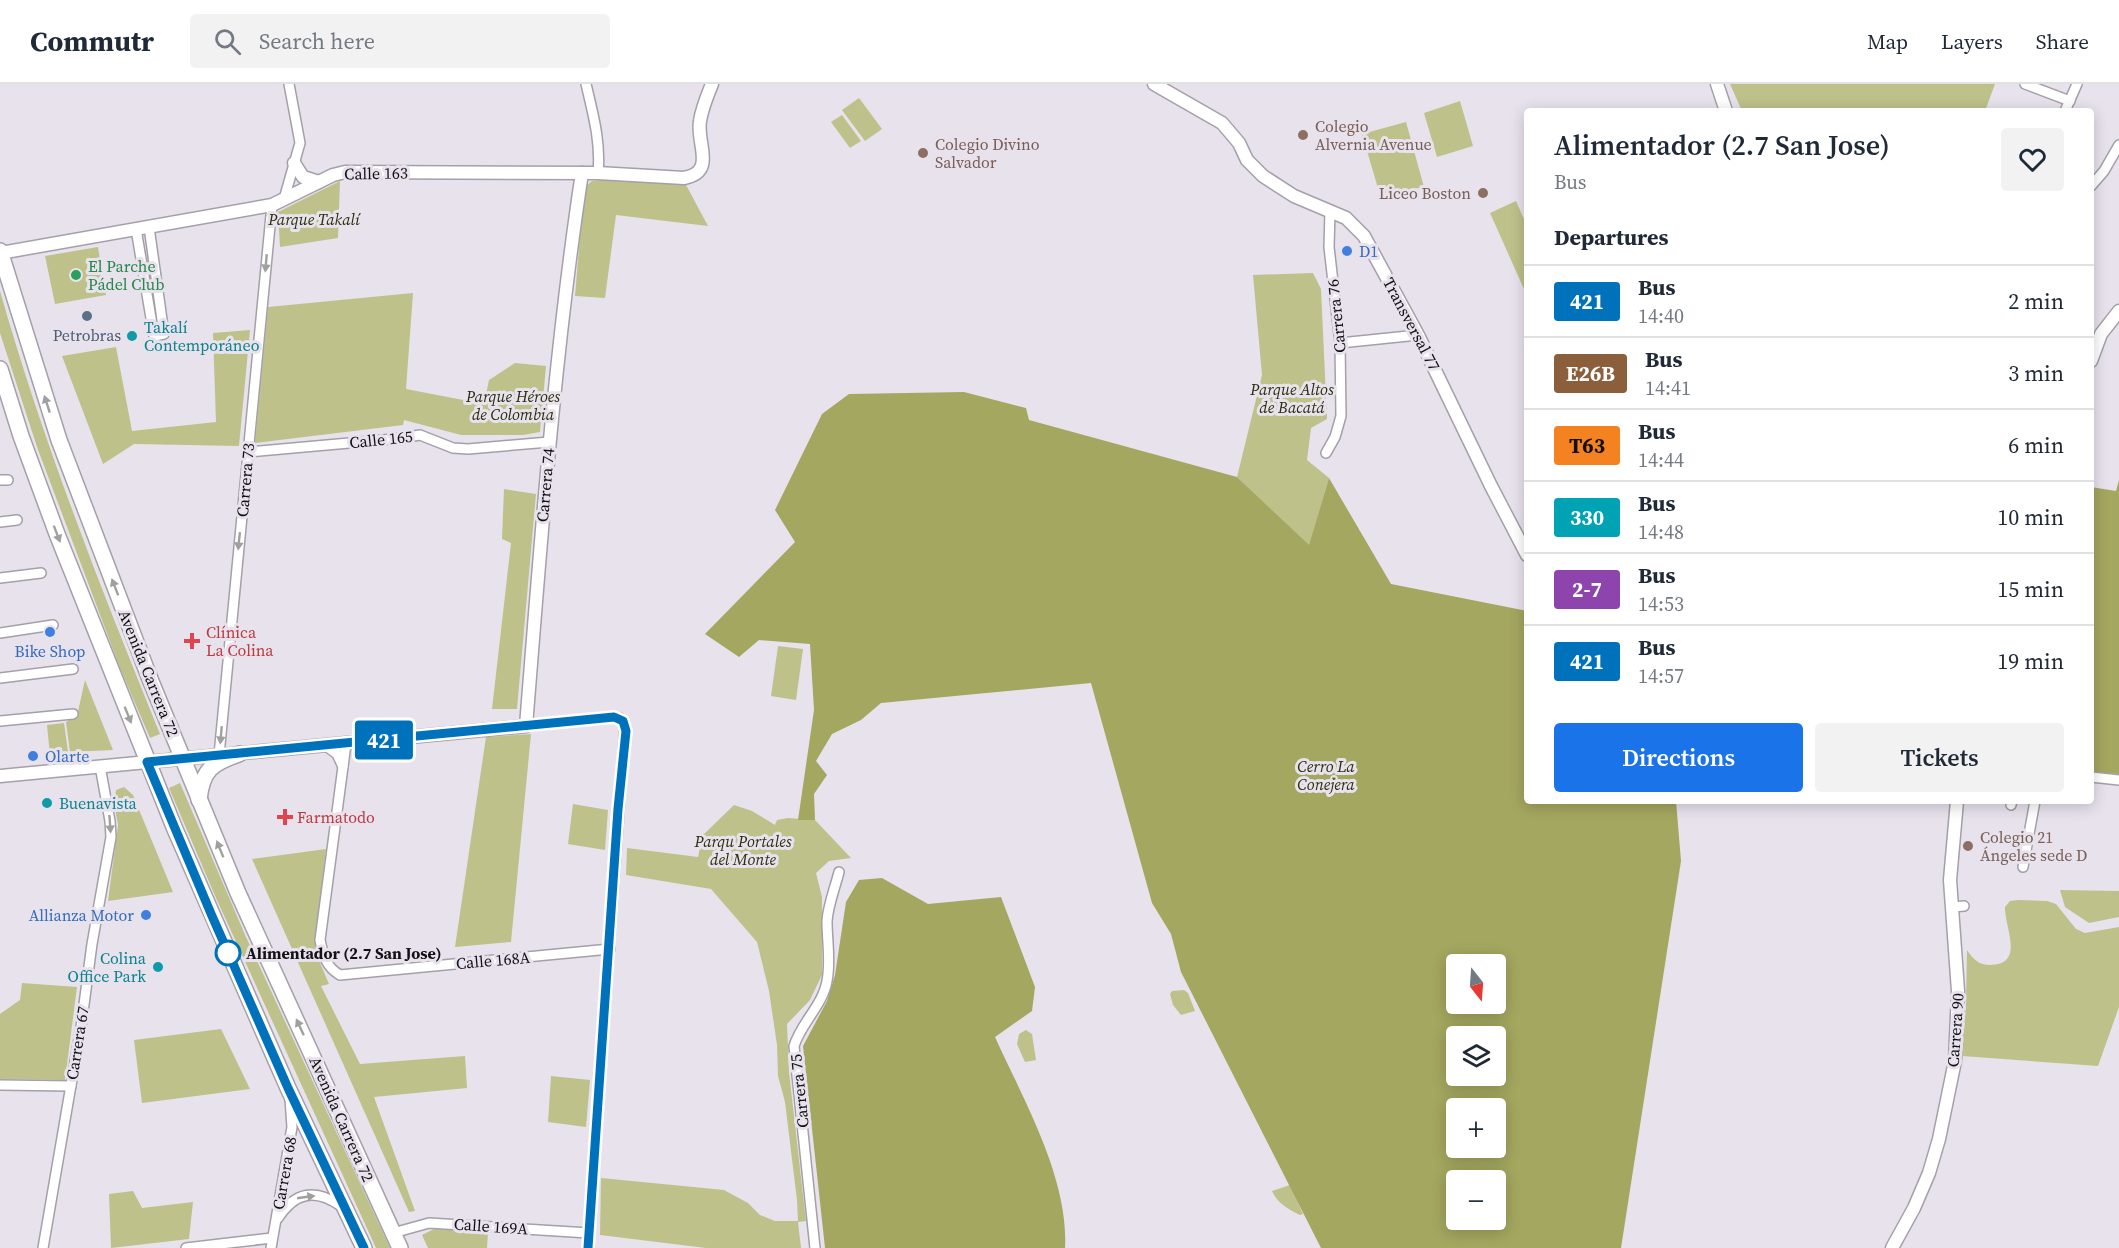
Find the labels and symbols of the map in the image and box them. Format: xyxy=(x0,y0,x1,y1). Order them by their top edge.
place label: Colegio Alvernia Avenue xyxy=(1315,115,1432,155)
marker: Colegio Alvernia Avenue xyxy=(1296,128,1310,142)
place label: Colegio Divino Salvador xyxy=(935,133,1040,173)
marker: Colegio Divino Salvador xyxy=(916,146,930,160)
street label: Calle 163 xyxy=(344,161,408,185)
place label: Liceo Boston xyxy=(1379,182,1471,204)
marker: Liceo Boston xyxy=(1476,186,1490,200)
park label: Parque Takalí xyxy=(267,208,361,230)
place label: D1 xyxy=(1359,240,1378,262)
marker: D1 xyxy=(1340,244,1354,258)
one-way arrow xyxy=(261,254,271,273)
place label: El Parche Pádel Club xyxy=(88,255,164,295)
marker: El Parche Pádel Club xyxy=(69,268,83,282)
street label: Transversal 77 xyxy=(1378,274,1446,374)
street label: Carrera 76 xyxy=(1321,278,1351,354)
marker: Petrobras xyxy=(80,309,94,323)
place label: Takalí Contemporáneo xyxy=(144,316,260,356)
place label: Petrobras xyxy=(53,324,121,346)
marker: Takalí Contemporáneo xyxy=(125,329,139,343)
park label: Parque Altos de Bacatá xyxy=(1249,378,1334,418)
park label: Parque Héroes de Colombia xyxy=(465,385,560,425)
one-way arrow xyxy=(42,395,52,413)
street label: Calle 165 xyxy=(348,425,414,453)
street label: Carrera 73 xyxy=(231,442,259,518)
street label: Carrera 74 xyxy=(531,447,559,523)
one-way arrow xyxy=(52,525,62,543)
one-way arrow xyxy=(234,531,244,550)
one-way arrow xyxy=(109,578,119,596)
street label: Avenida Carrera 72 xyxy=(114,606,184,740)
place label: Clínica La Colina xyxy=(206,621,274,661)
marker: Bike Shop xyxy=(43,625,57,639)
marker: Clínica La Colina xyxy=(183,632,201,650)
place label: Bike Shop xyxy=(15,640,85,662)
one-way arrow xyxy=(124,706,133,724)
line badge: 421 xyxy=(350,720,418,760)
one-way arrow xyxy=(216,725,226,744)
place label: Olarte xyxy=(45,745,89,767)
marker: Olarte xyxy=(26,749,40,763)
park label: Cerro La Conejera xyxy=(1297,755,1355,795)
place label: Buenavista xyxy=(59,792,138,814)
marker: Buenavista xyxy=(40,796,54,810)
place label: Farmatodo xyxy=(297,806,375,828)
marker: Farmatodo xyxy=(278,810,292,824)
one-way arrow xyxy=(105,815,115,834)
place label: Colegio 21 Ángeles sede D xyxy=(1980,826,2087,866)
park label: Parqu Portales del Monte xyxy=(694,830,792,870)
marker: Colegio 21 Ángeles sede D xyxy=(1961,839,1975,853)
one-way arrow xyxy=(215,840,224,858)
place label: Allianza Motor xyxy=(29,904,134,926)
marker: Allianza Motor xyxy=(139,908,153,922)
marker: Alimentador (2.7 San Jose) xyxy=(215,940,241,966)
place label: Alimentador (2.7 San Jose) xyxy=(246,942,441,964)
street label: Calle 168A xyxy=(455,946,531,974)
place label: Colina Office Park xyxy=(68,947,147,987)
north arrow xyxy=(1446,954,1506,1014)
marker: Colina Office Park xyxy=(151,960,165,974)
street label: Carrera 90 xyxy=(1941,992,1969,1068)
street label: Carrera 67 xyxy=(60,1005,94,1081)
one-way arrow xyxy=(295,1018,304,1035)
street label: Avenida Carrera 72 xyxy=(304,1053,380,1185)
street label: Carrera 75 xyxy=(784,1053,814,1129)
street label: Carrera 68 xyxy=(267,1135,301,1211)
one-way arrow xyxy=(297,1192,316,1202)
street label: Calle 169A xyxy=(453,1212,529,1240)

